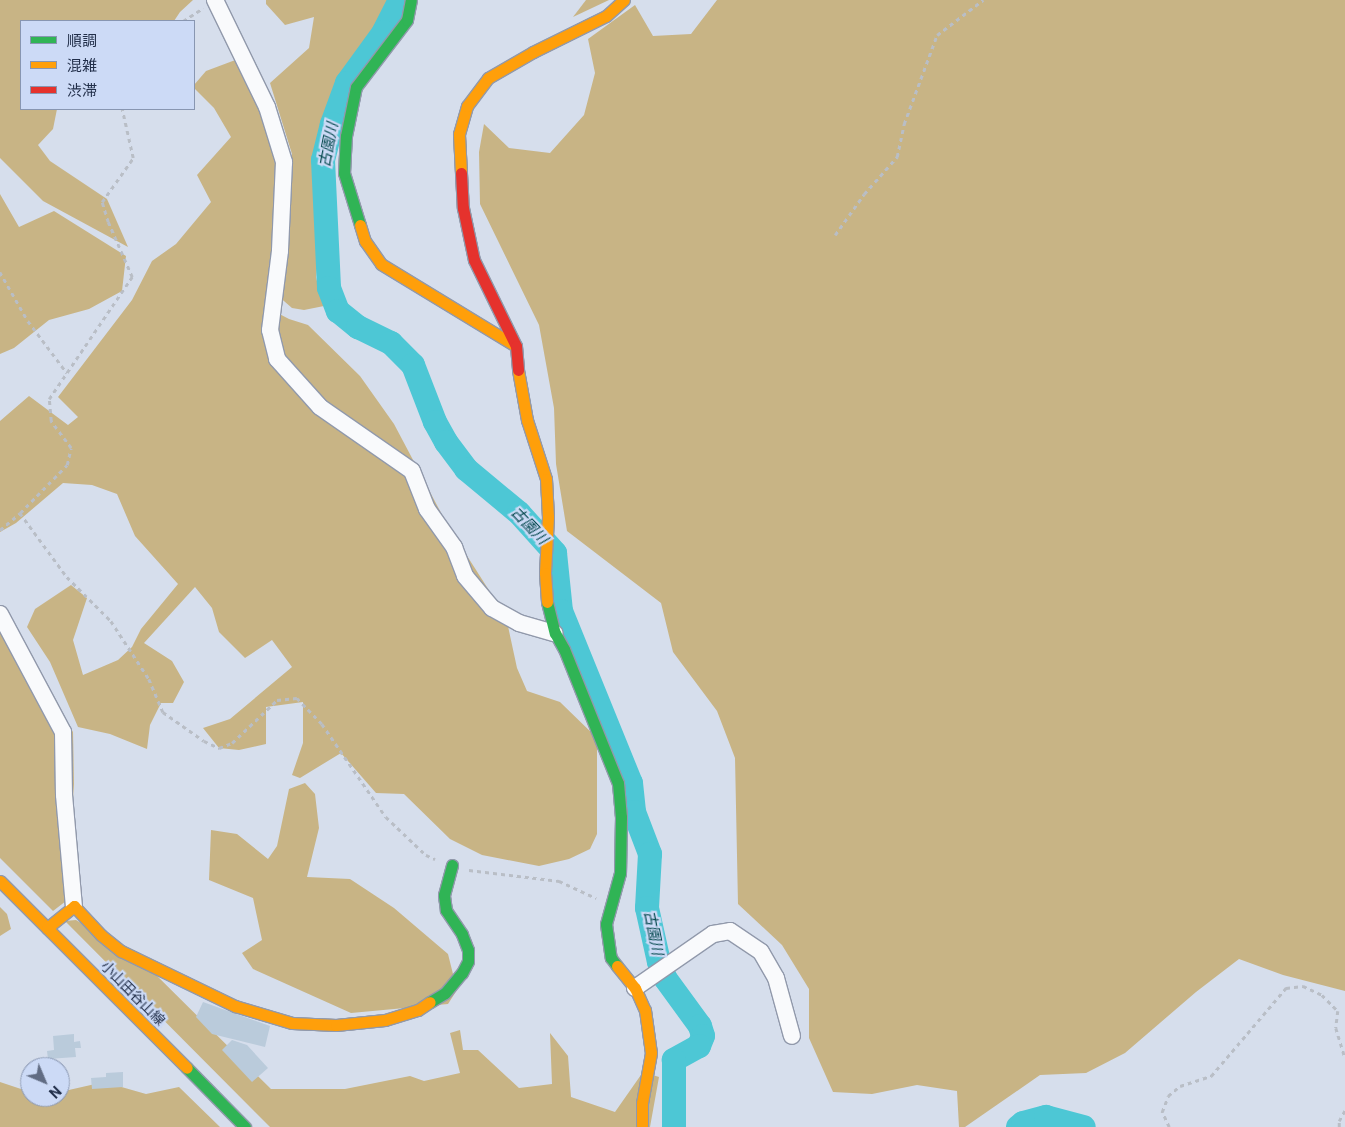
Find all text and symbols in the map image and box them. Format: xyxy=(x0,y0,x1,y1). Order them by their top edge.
legend xyxy=(20,20,195,110)
text: 順調 xyxy=(67,32,97,50)
text: 混雑 xyxy=(67,57,97,75)
text: 渋滞 xyxy=(67,82,97,100)
water label: 古園川 xyxy=(316,121,342,169)
water label: 古園川 xyxy=(507,504,551,548)
water label: 古園川 xyxy=(640,909,666,957)
street label: 小山田谷山線 xyxy=(97,957,169,1029)
north arrow xyxy=(20,1057,70,1107)
text: N xyxy=(46,1083,64,1101)

